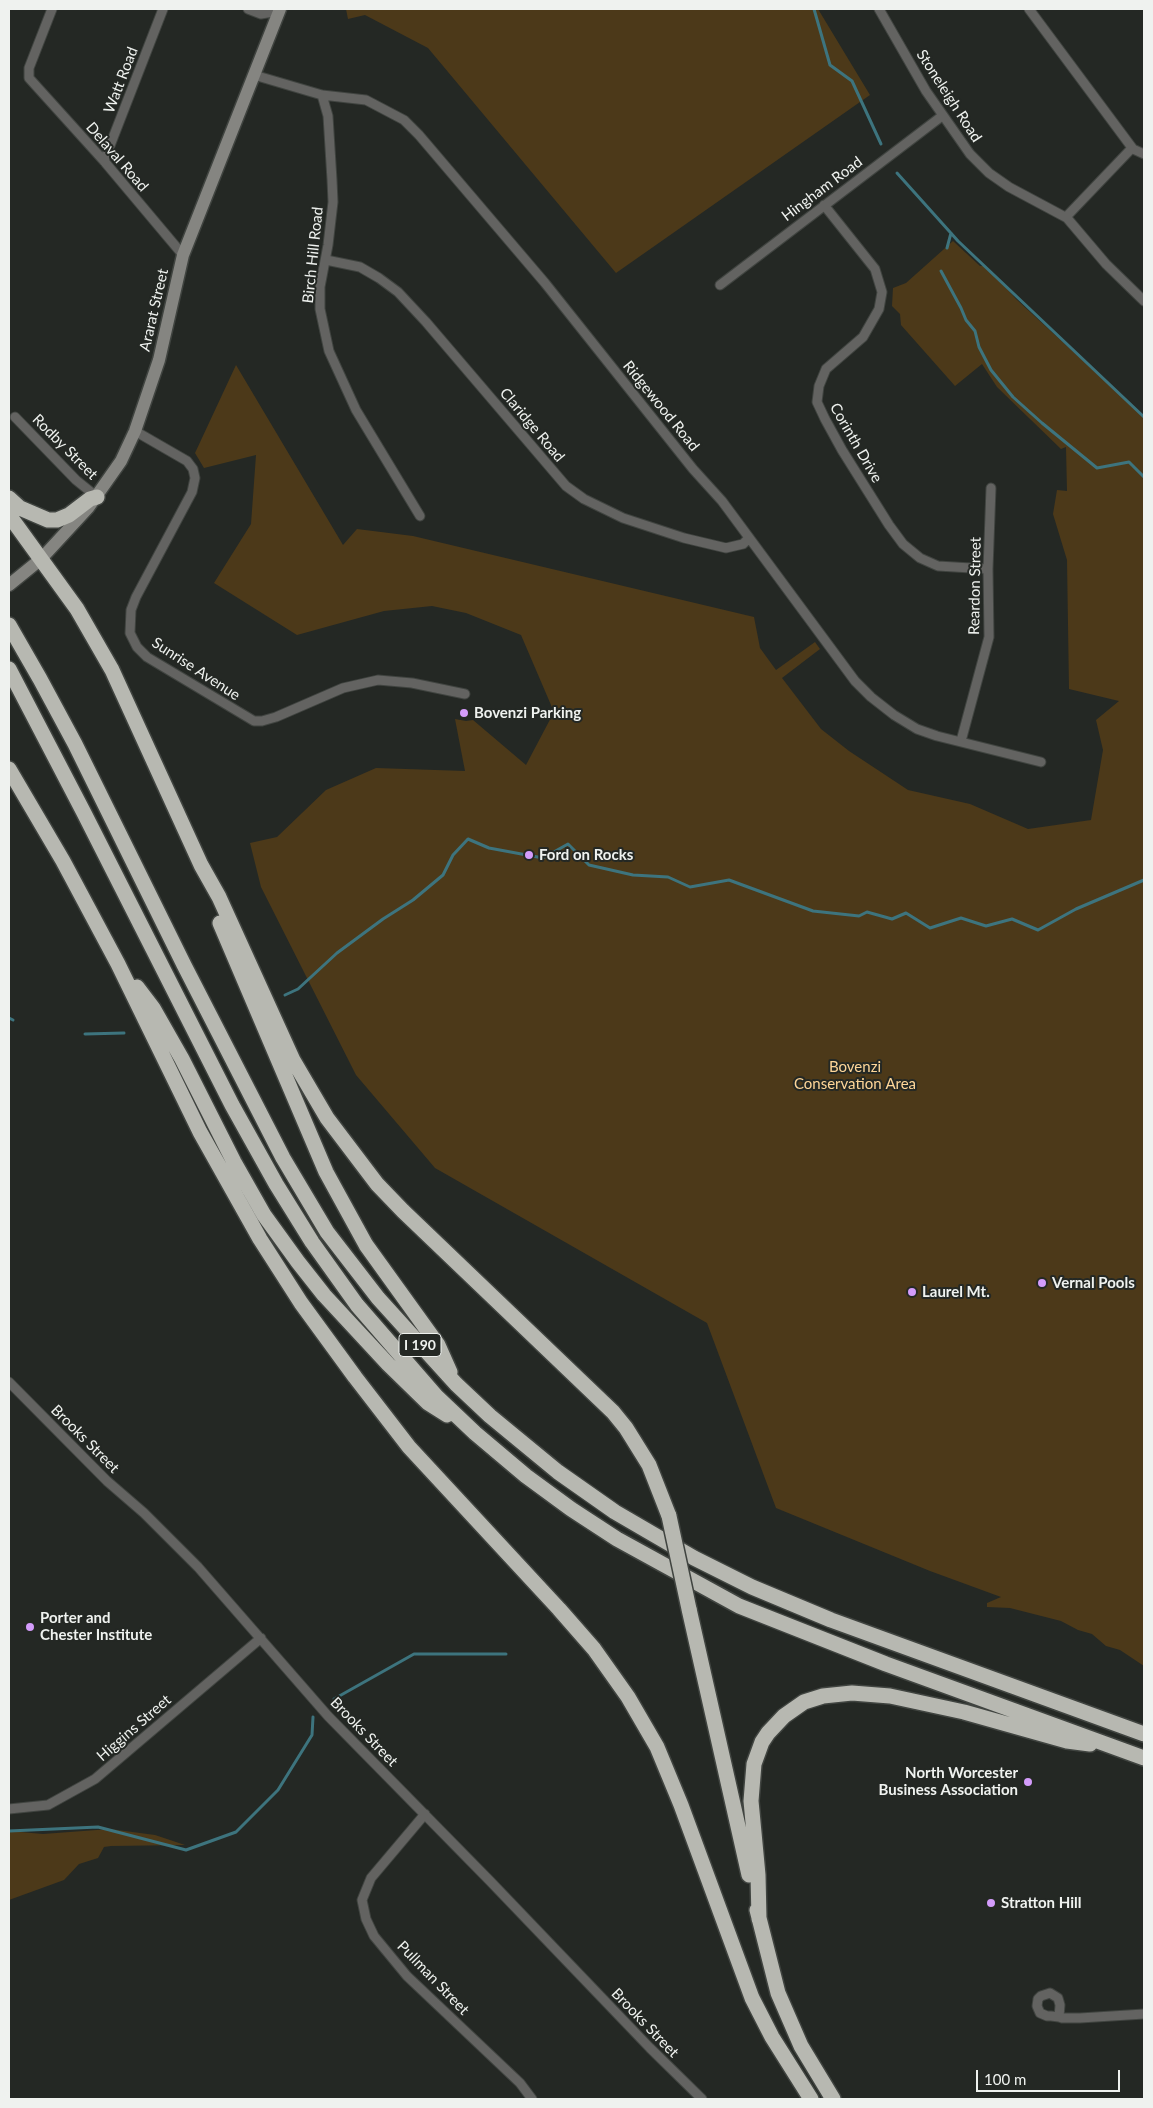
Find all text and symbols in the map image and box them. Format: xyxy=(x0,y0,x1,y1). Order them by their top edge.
street label: Watt Road xyxy=(100,44,142,116)
street label: Stoneleigh Road xyxy=(913,47,985,145)
street label: Delaval Road xyxy=(82,119,152,195)
street label: Hingham Road xyxy=(778,153,866,225)
street label: Birch Hill Road xyxy=(299,206,327,304)
street label: Ararat Street xyxy=(136,267,172,353)
street label: Ridgewood Road xyxy=(619,357,703,455)
street label: Claridge Road xyxy=(496,384,568,466)
street label: Corinth Drive xyxy=(826,400,886,486)
street label: Rodby Street xyxy=(29,411,101,483)
street label: Reardon Street xyxy=(965,537,985,635)
street label: Sunrise Avenue xyxy=(148,634,244,704)
place label: Bovenzi Parking xyxy=(474,704,581,722)
marker: Bovenzi Parking xyxy=(458,707,470,719)
place label: Ford on Rocks xyxy=(539,846,633,864)
marker: Ford on Rocks xyxy=(523,849,535,861)
park label: Bovenzi Conservation Area xyxy=(794,1058,916,1093)
place label: Vernal Pools xyxy=(1052,1274,1135,1292)
marker: Vernal Pools xyxy=(1036,1277,1048,1289)
place label: Laurel Mt. xyxy=(922,1283,990,1301)
marker: Laurel Mt. xyxy=(906,1286,918,1298)
road number: I 190 xyxy=(399,1334,441,1356)
street label: Brooks Street xyxy=(47,1401,123,1477)
place label: Porter and Chester Institute xyxy=(40,1609,152,1644)
marker: Porter and Chester Institute xyxy=(24,1621,36,1633)
street label: Higgins Street xyxy=(93,1691,175,1765)
street label: Brooks Street xyxy=(327,1694,401,1770)
place label: North Worcester Business Association xyxy=(879,1764,1018,1799)
marker: North Worcester Business Association xyxy=(1022,1776,1034,1788)
place label: Stratton Hill xyxy=(1001,1894,1081,1912)
marker: Stratton Hill xyxy=(985,1897,997,1909)
street label: Pullman Street xyxy=(393,1937,473,2019)
street label: Brooks Street xyxy=(608,1985,682,2061)
scale bar xyxy=(978,2060,1122,2092)
text: 100 m xyxy=(984,2070,1026,2088)

